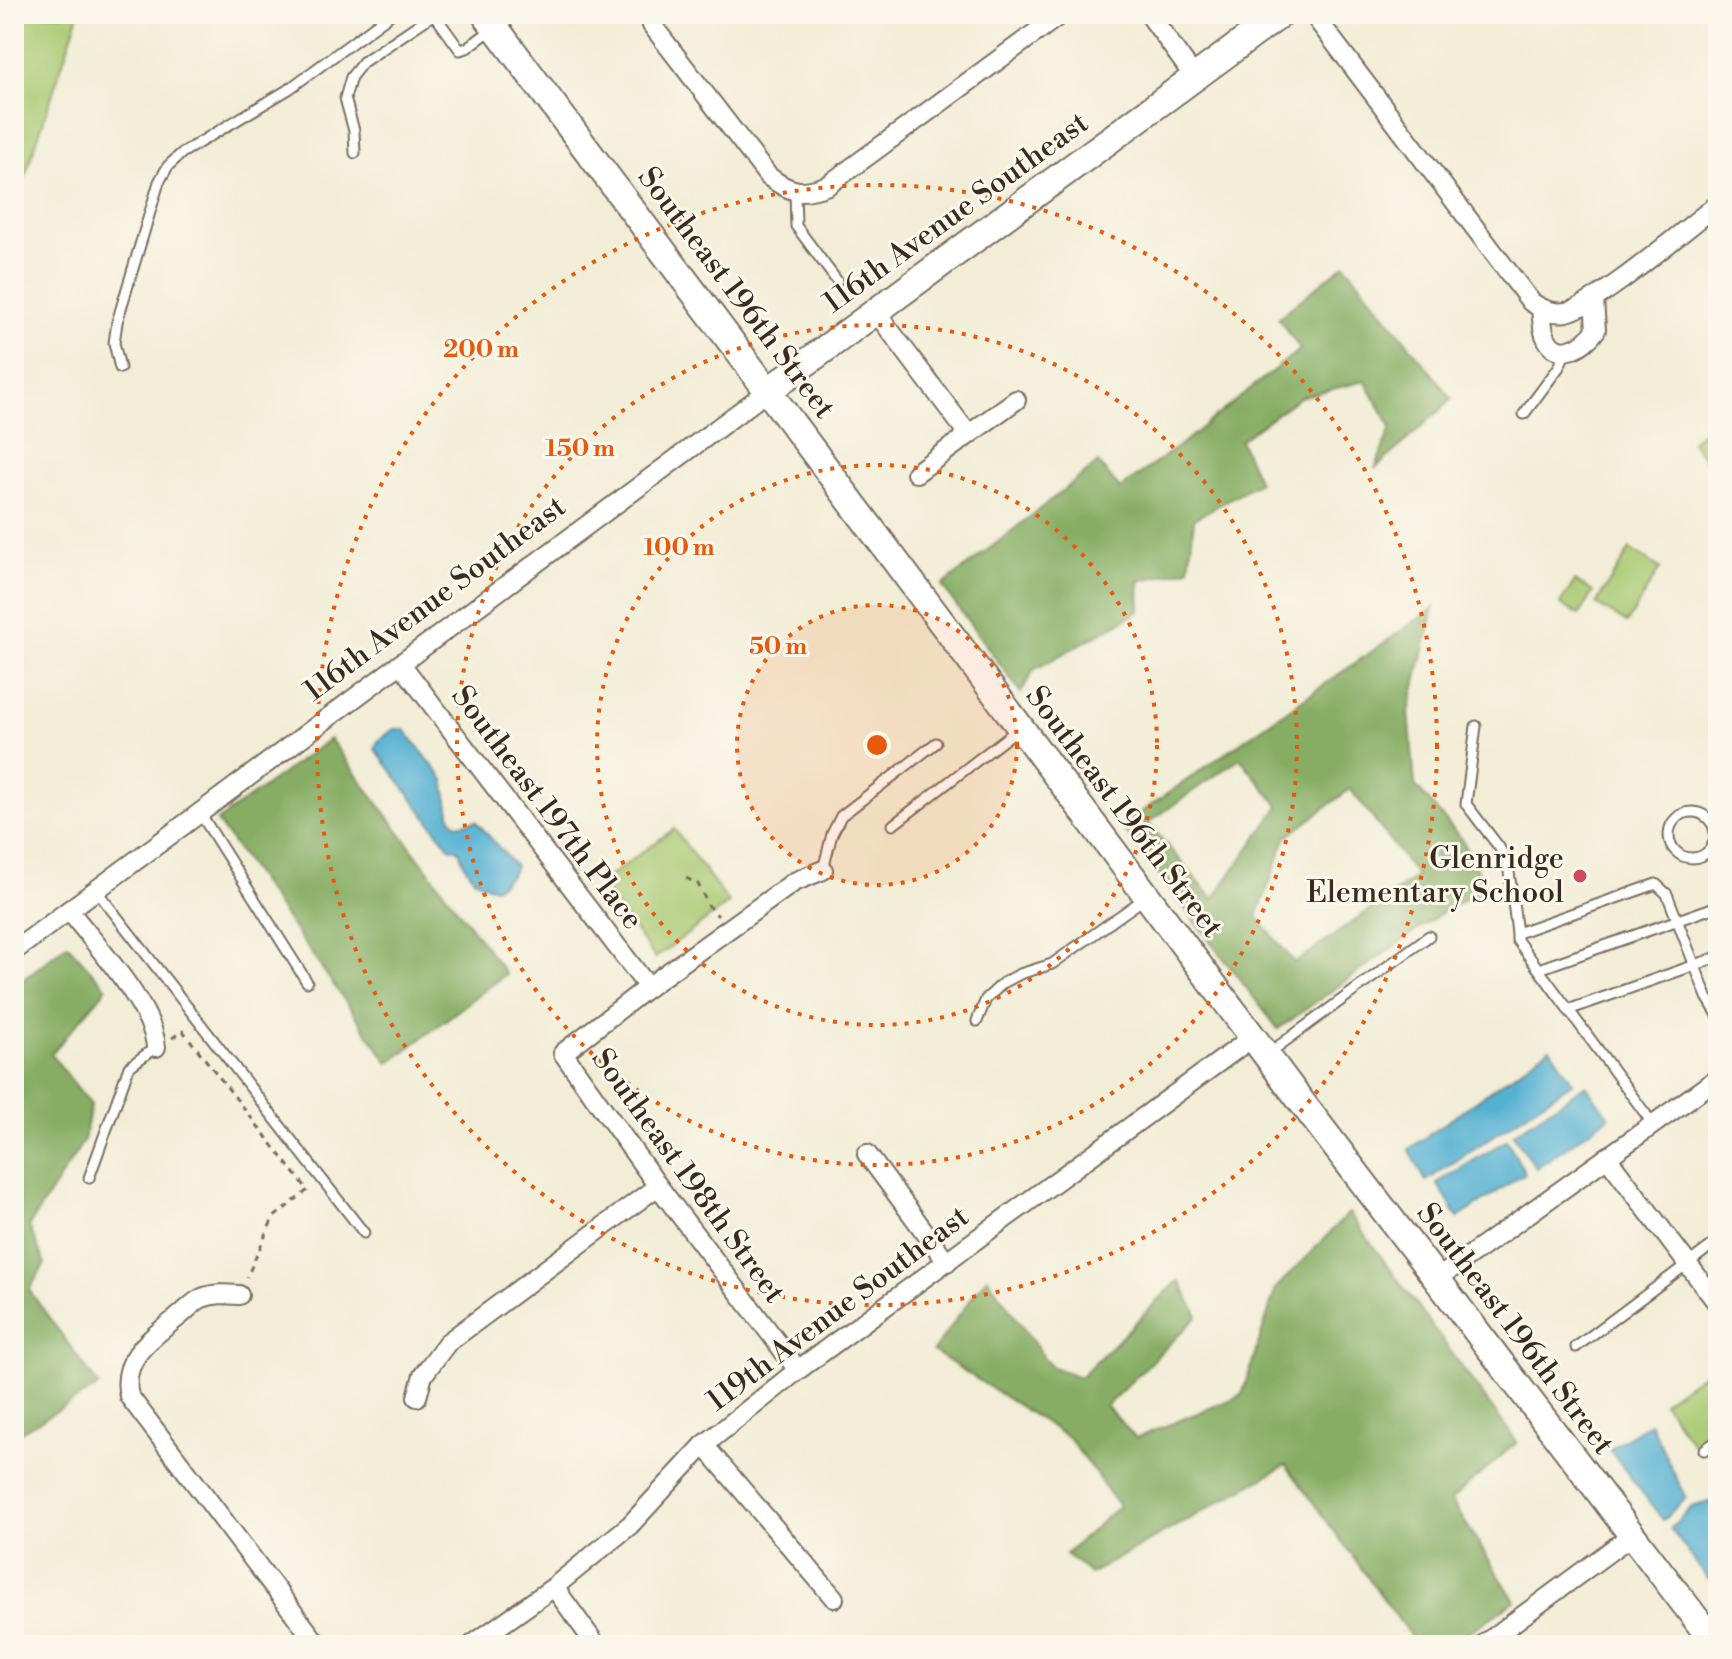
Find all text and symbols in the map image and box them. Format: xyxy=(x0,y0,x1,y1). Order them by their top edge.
street label: 116th Avenue Southeast xyxy=(816,104,1096,322)
street label: Southeast 196th Street xyxy=(629,160,843,427)
text: 200 m xyxy=(443,335,519,365)
text: 150 m xyxy=(545,434,615,464)
street label: 116th Avenue Southeast xyxy=(296,488,574,710)
text: 100 m xyxy=(643,533,715,563)
text: 50 m xyxy=(749,632,807,662)
street label: Southeast 197th Place xyxy=(443,679,651,937)
street label: Southeast 196th Street xyxy=(1017,679,1231,946)
centre of rings xyxy=(863,731,891,759)
place label: Glenridge Elementary School xyxy=(1306,840,1564,912)
marker: Glenridge Elementary School xyxy=(1571,867,1589,885)
street label: Southeast 198th Street xyxy=(583,1041,793,1311)
street label: Southeast 196th Street xyxy=(1408,1196,1622,1463)
street label: 119th Avenue Southeast xyxy=(699,1198,977,1420)

